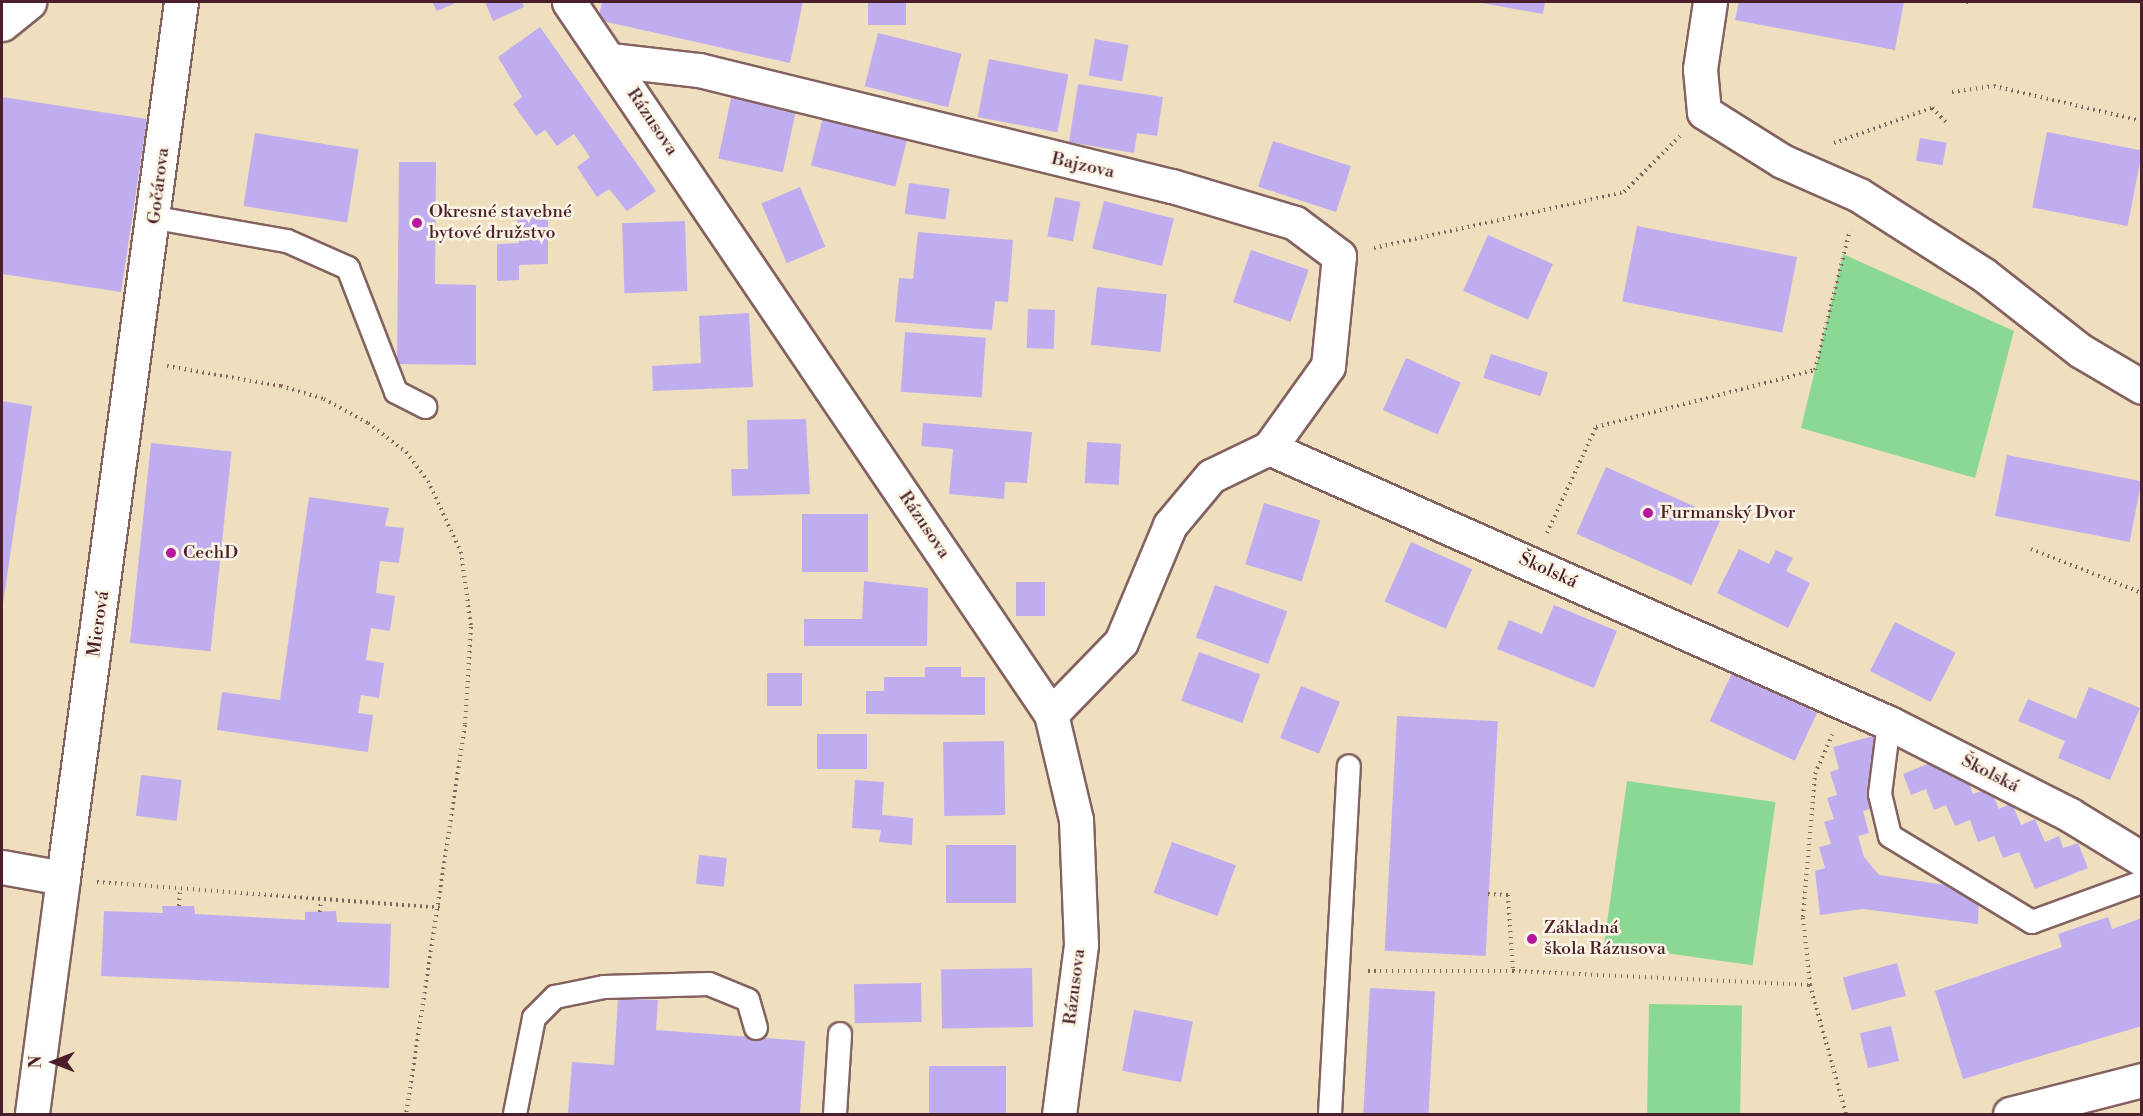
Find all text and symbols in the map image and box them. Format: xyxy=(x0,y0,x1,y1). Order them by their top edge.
street label: Rázusova xyxy=(622,84,682,160)
street label: Gočárova xyxy=(144,147,174,225)
street label: Bajzova xyxy=(1049,148,1117,184)
place label: Okresné stavebné bytové družstvo xyxy=(429,202,572,244)
marker: Okresné stavebné bytové družstvo xyxy=(410,216,424,230)
street label: Rázusova xyxy=(894,487,954,563)
place label: Furmanský Dvor xyxy=(1660,502,1796,524)
marker: Furmanský Dvor xyxy=(1641,506,1655,520)
place label: CechD xyxy=(183,542,238,564)
marker: CechD xyxy=(164,546,178,560)
street label: Školská xyxy=(1515,549,1581,593)
street label: Mierová xyxy=(84,590,114,658)
street label: Školská xyxy=(1958,750,2022,798)
place label: Základná škola Rázusova xyxy=(1544,918,1666,960)
marker: Základná škola Rázusova xyxy=(1525,932,1539,946)
street label: Rázusova xyxy=(1060,948,1090,1026)
north arrow xyxy=(24,1032,84,1092)
text: N xyxy=(26,1056,46,1068)

